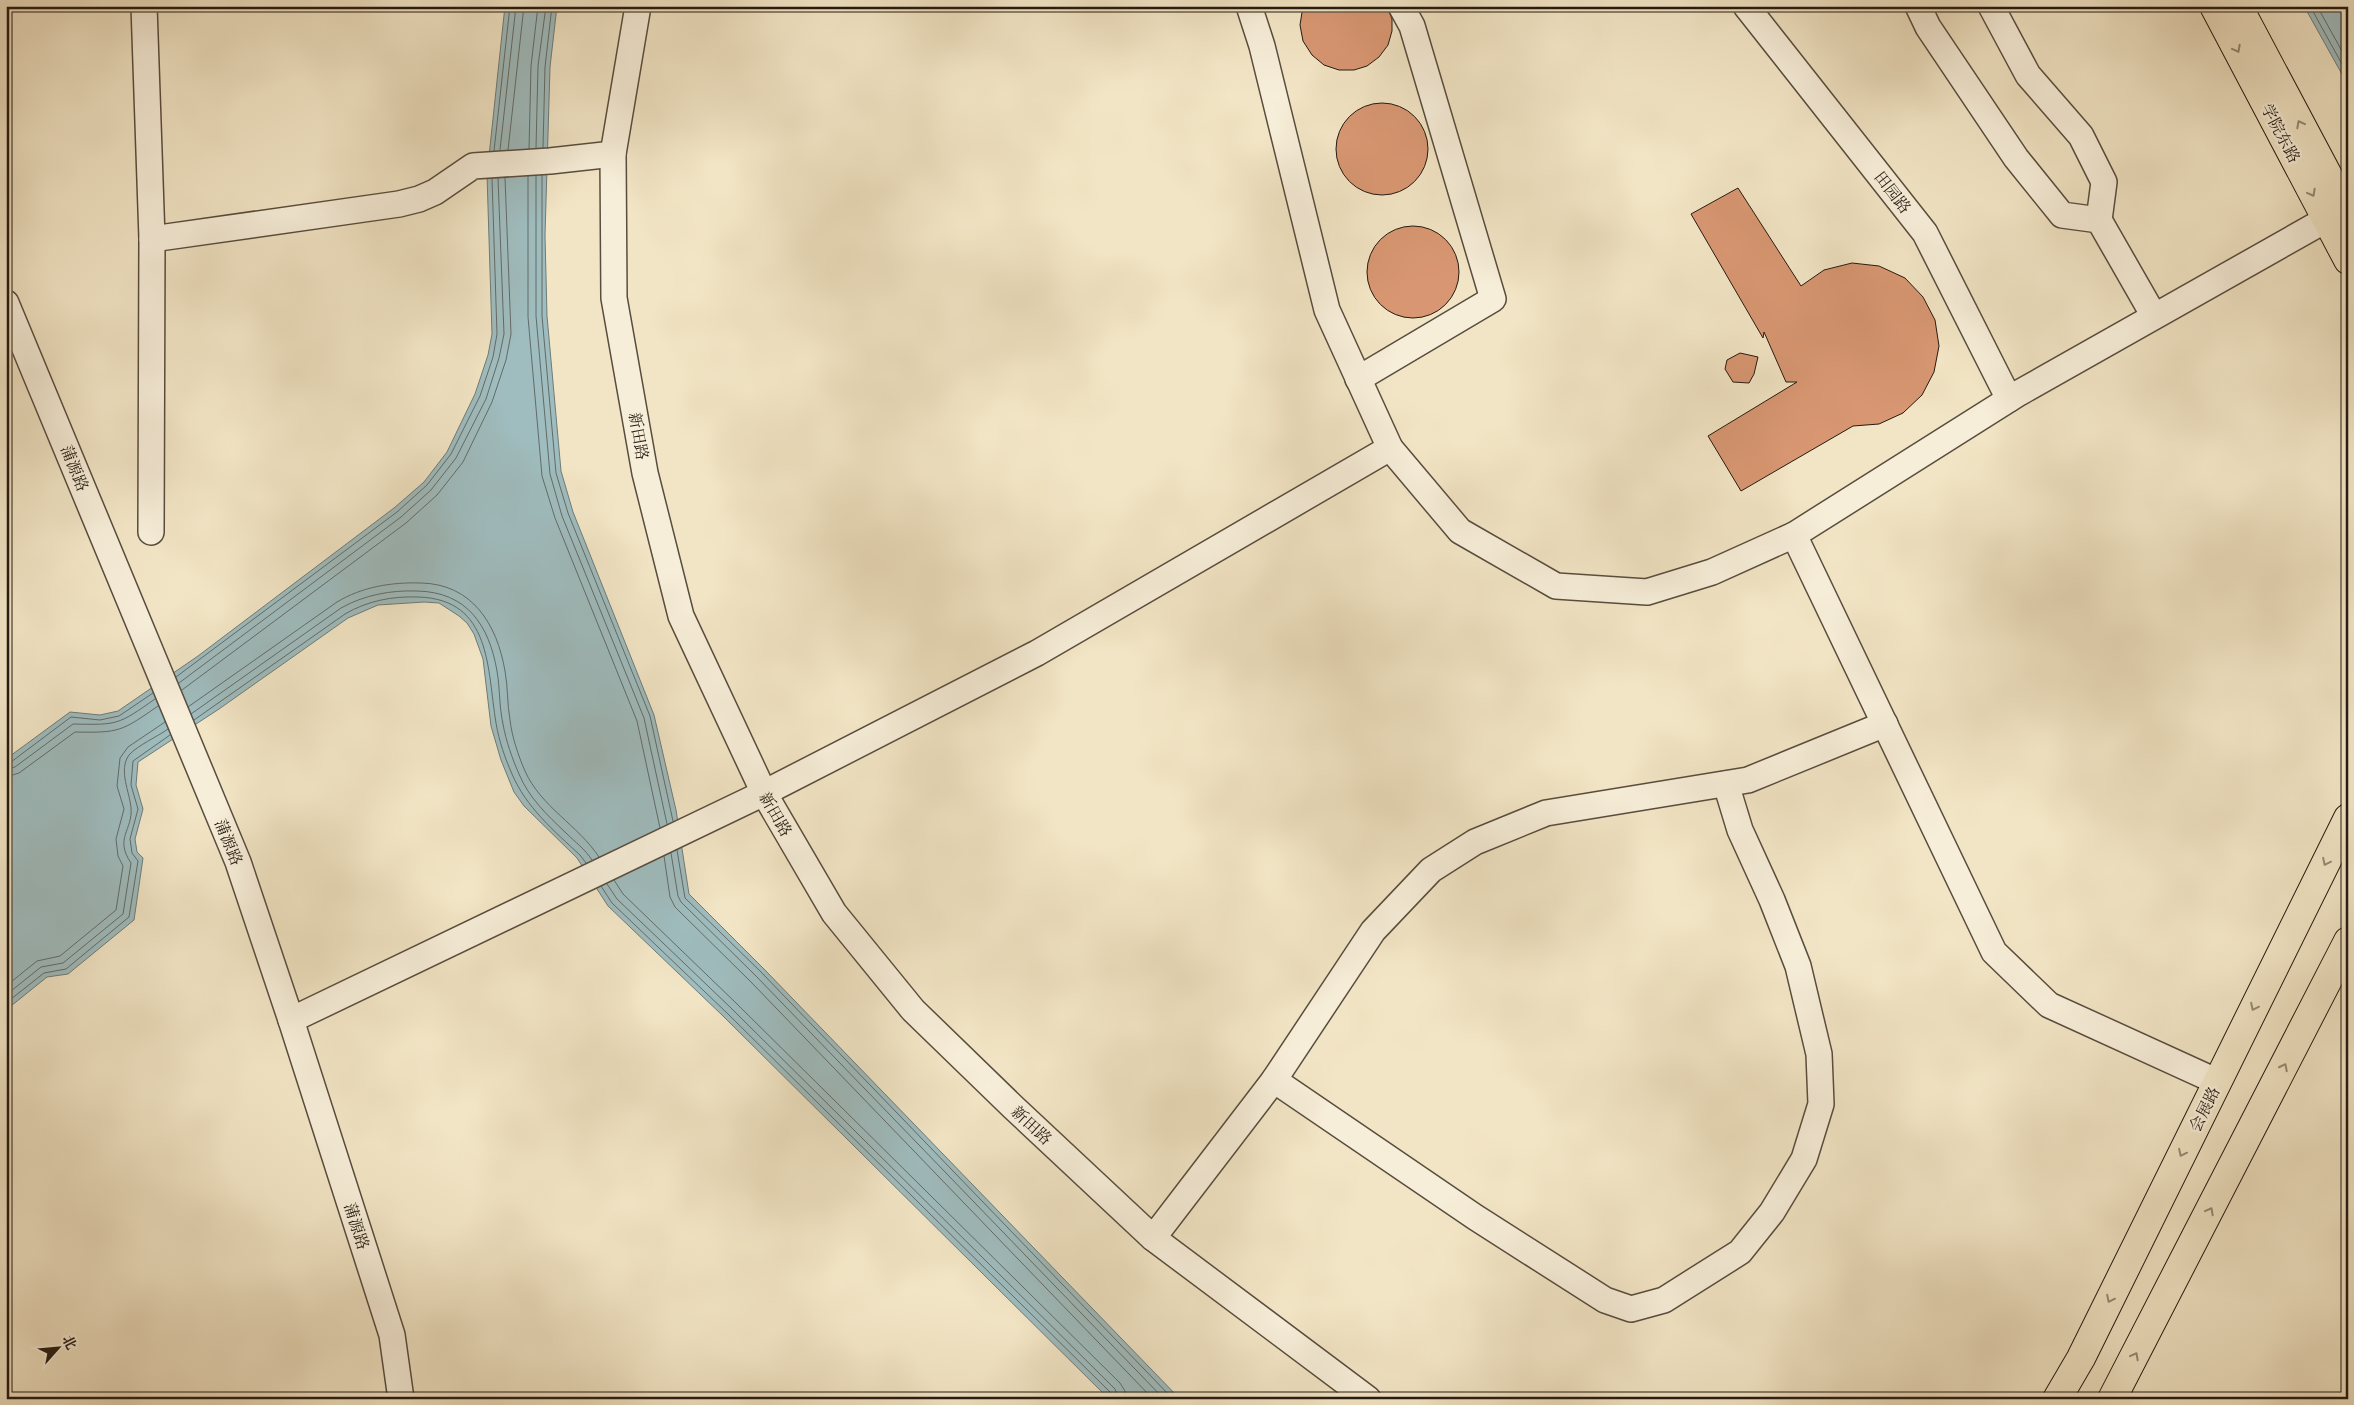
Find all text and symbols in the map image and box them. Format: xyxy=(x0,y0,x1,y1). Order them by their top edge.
one-way arrow xyxy=(2231,44,2241,53)
street label: 学院东路 xyxy=(2256,101,2304,166)
one-way arrow xyxy=(2296,120,2306,129)
street label: 田园路 xyxy=(1870,168,1915,218)
one-way arrow xyxy=(2306,188,2316,197)
street label: 新田路 xyxy=(624,411,652,462)
street label: 蒲源路 xyxy=(56,442,92,494)
street label: 新田路 xyxy=(754,789,796,840)
street label: 蒲源路 xyxy=(210,816,246,868)
one-way arrow xyxy=(2322,856,2332,865)
one-way arrow xyxy=(2250,1002,2260,1011)
one-way arrow xyxy=(2278,1063,2288,1072)
street label: 会展路 xyxy=(2185,1083,2224,1135)
street label: 新田路 xyxy=(1007,1102,1056,1149)
one-way arrow xyxy=(2178,1148,2188,1157)
street label: 蒲源路 xyxy=(339,1200,373,1252)
one-way arrow xyxy=(2204,1208,2214,1217)
one-way arrow xyxy=(2106,1293,2116,1302)
north arrow xyxy=(32,1322,82,1372)
text: 北 xyxy=(57,1332,80,1353)
one-way arrow xyxy=(2129,1352,2139,1361)

